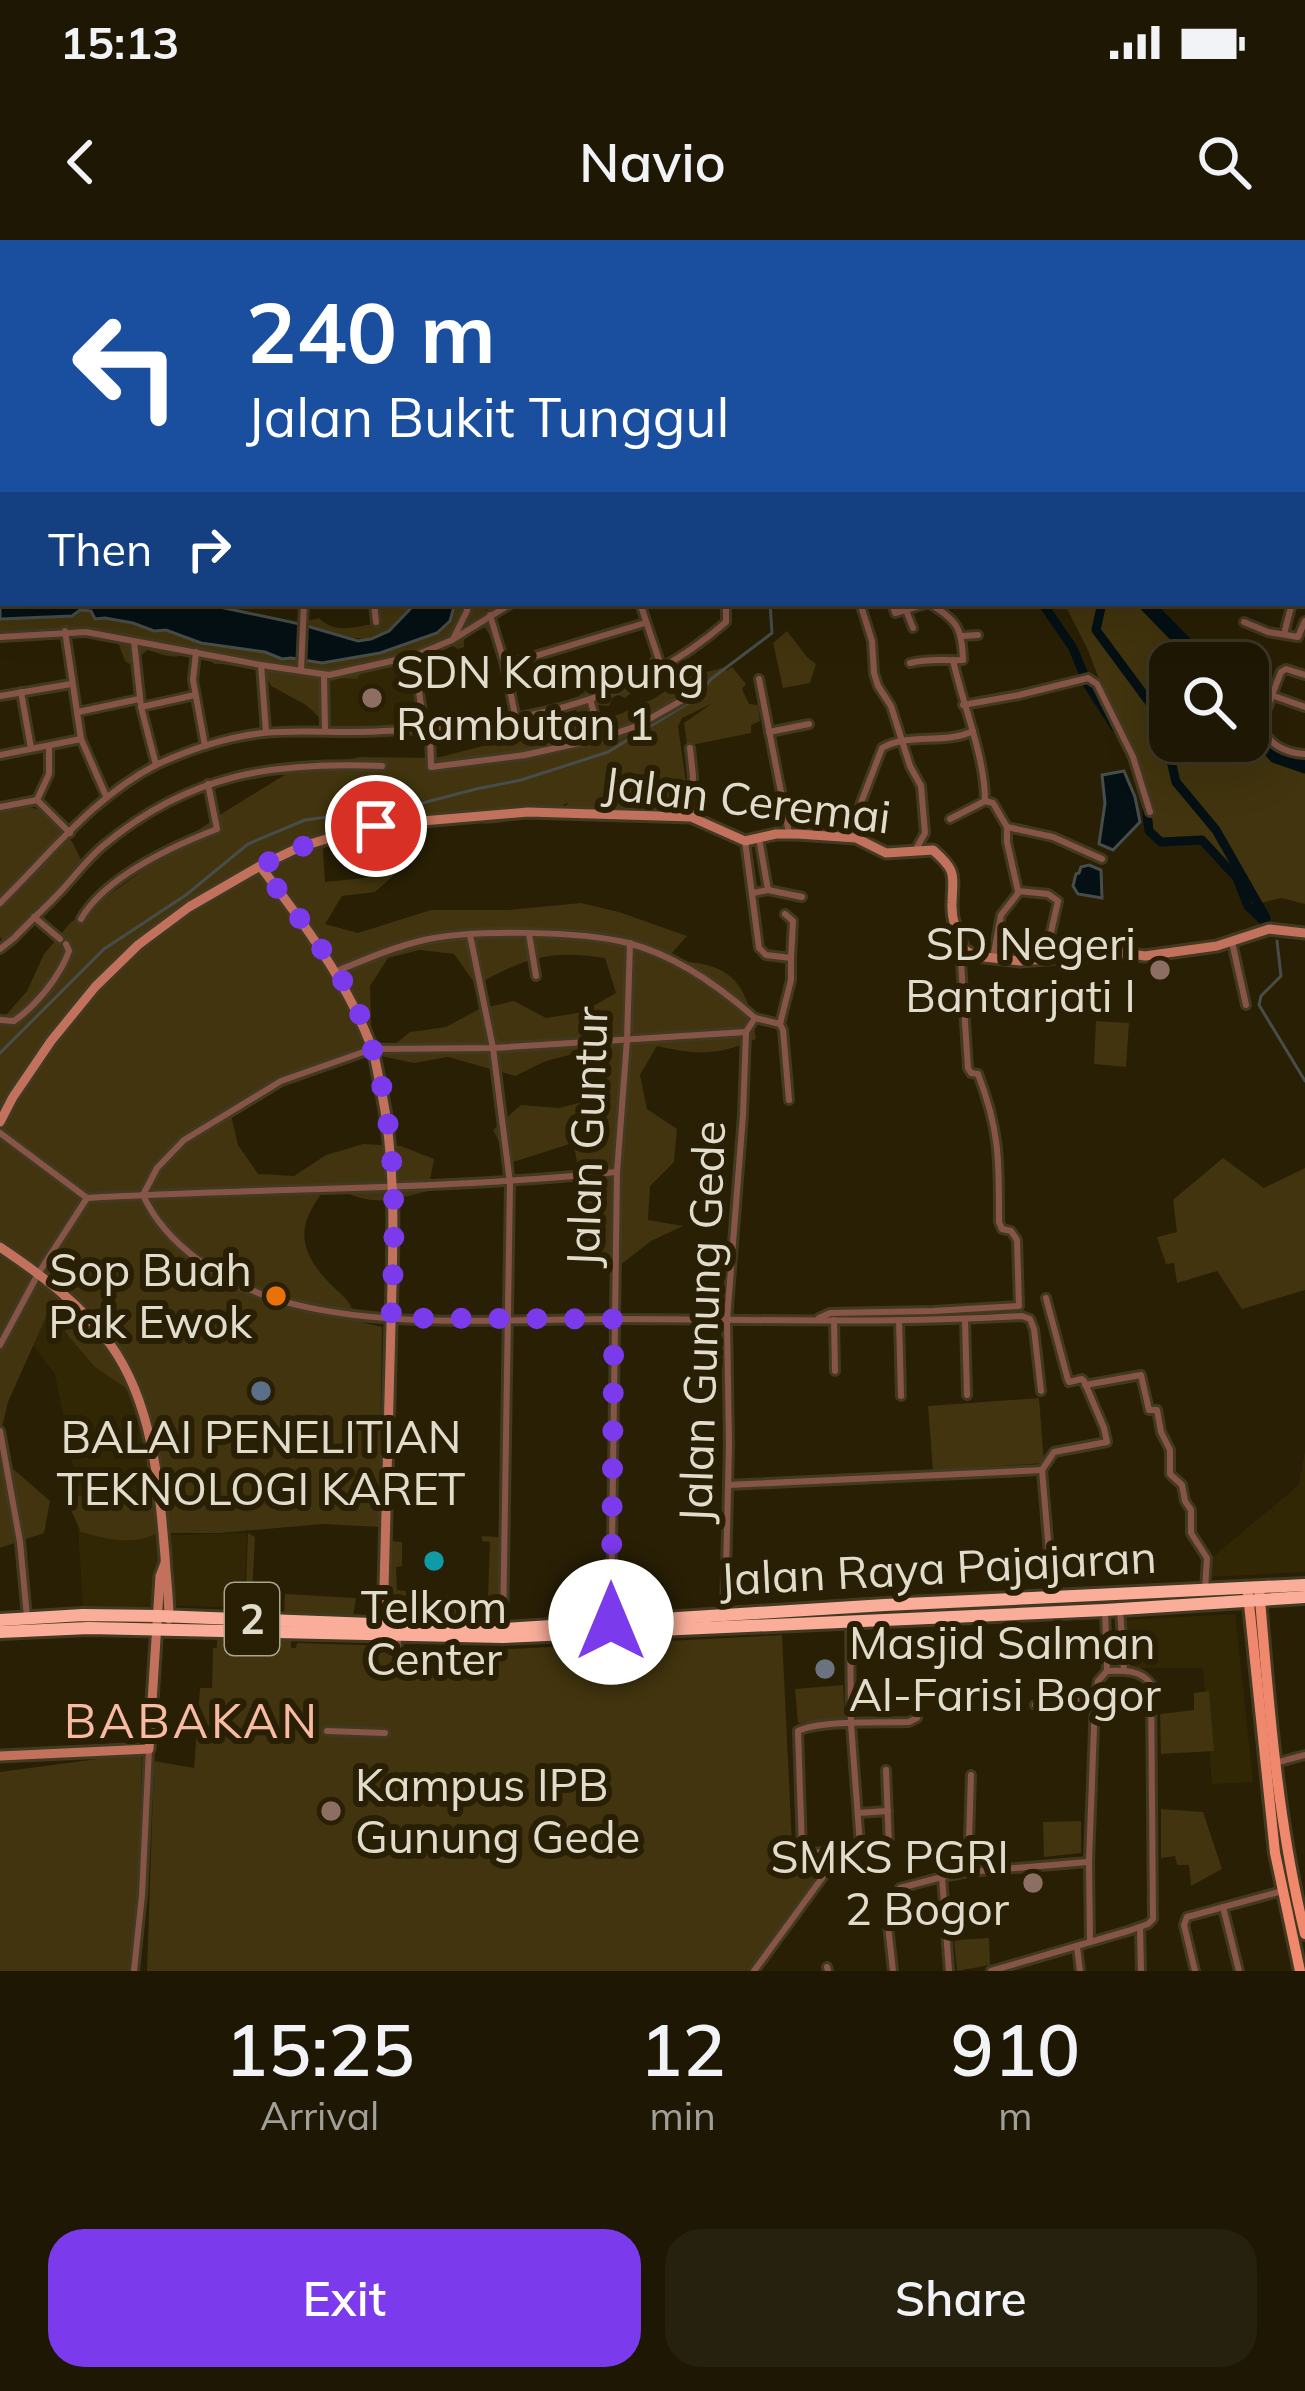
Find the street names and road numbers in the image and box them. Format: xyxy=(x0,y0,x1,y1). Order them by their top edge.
street label: Jalan Ceremai xyxy=(600,754,894,844)
street label: Jalan Guntur xyxy=(553,1005,619,1268)
street label: Jalan Gunung Gede xyxy=(666,1120,736,1524)
street label: Jalan Raya Pajajaran xyxy=(718,1528,1158,1606)
road number: 2 xyxy=(225,1583,279,1655)

